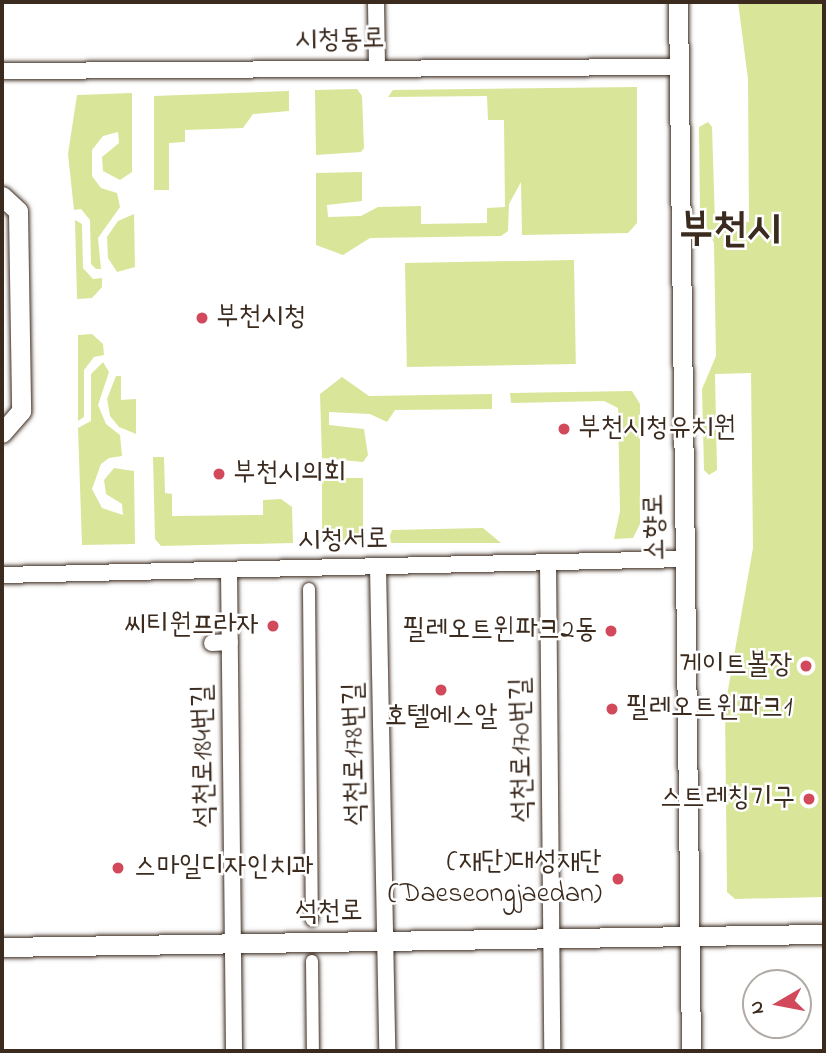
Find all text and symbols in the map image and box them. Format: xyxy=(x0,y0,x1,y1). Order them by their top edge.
street label: 시청동로 xyxy=(295,23,385,59)
district label: 부천시 xyxy=(679,206,781,256)
place label: 부천시청 xyxy=(216,301,306,335)
marker: 부천시청 xyxy=(194,310,210,326)
place label: 부천시청유치원 xyxy=(578,412,736,446)
marker: 부천시청유치원 xyxy=(556,421,572,437)
place label: 부천시의회 xyxy=(233,457,346,491)
marker: 부천시의회 xyxy=(211,466,227,482)
street label: 소향로 xyxy=(639,493,673,561)
street label: 시청서로 xyxy=(298,523,388,559)
place label: 씨티원프라자 xyxy=(124,609,259,643)
place label: 필레오트윈파크2동 xyxy=(403,614,597,648)
marker: 씨티원프라자 xyxy=(265,618,281,634)
marker: 필레오트윈파크2동 xyxy=(603,623,619,639)
place label: 게이트볼장 xyxy=(679,649,792,683)
marker: 게이트볼장 xyxy=(798,658,814,674)
street label: 석천로170번길 xyxy=(505,677,541,823)
street label: 석천로178번길 xyxy=(338,682,374,826)
marker: 호텔에스알 xyxy=(433,682,449,698)
street label: 석천로184번길 xyxy=(187,684,223,828)
place label: 필레오트윈파크1 xyxy=(626,692,793,726)
place label: 호텔에스알 xyxy=(385,701,497,735)
marker: 필레오트윈파크1 xyxy=(604,701,620,717)
place label: 스트레칭기구 xyxy=(660,782,795,816)
marker: 스트레칭기구 xyxy=(801,791,817,807)
place label: (재단)대성재단 (Daeseongjaedan) xyxy=(388,846,602,912)
place label: 스마일디자인치과 xyxy=(134,851,314,885)
marker: 스마일디자인치과 xyxy=(108,858,128,878)
marker: (재단)대성재단 (Daeseongjaedan) xyxy=(608,869,628,889)
street label: 석천로 xyxy=(295,896,363,930)
north arrow xyxy=(742,969,812,1039)
text: N xyxy=(743,999,772,1016)

